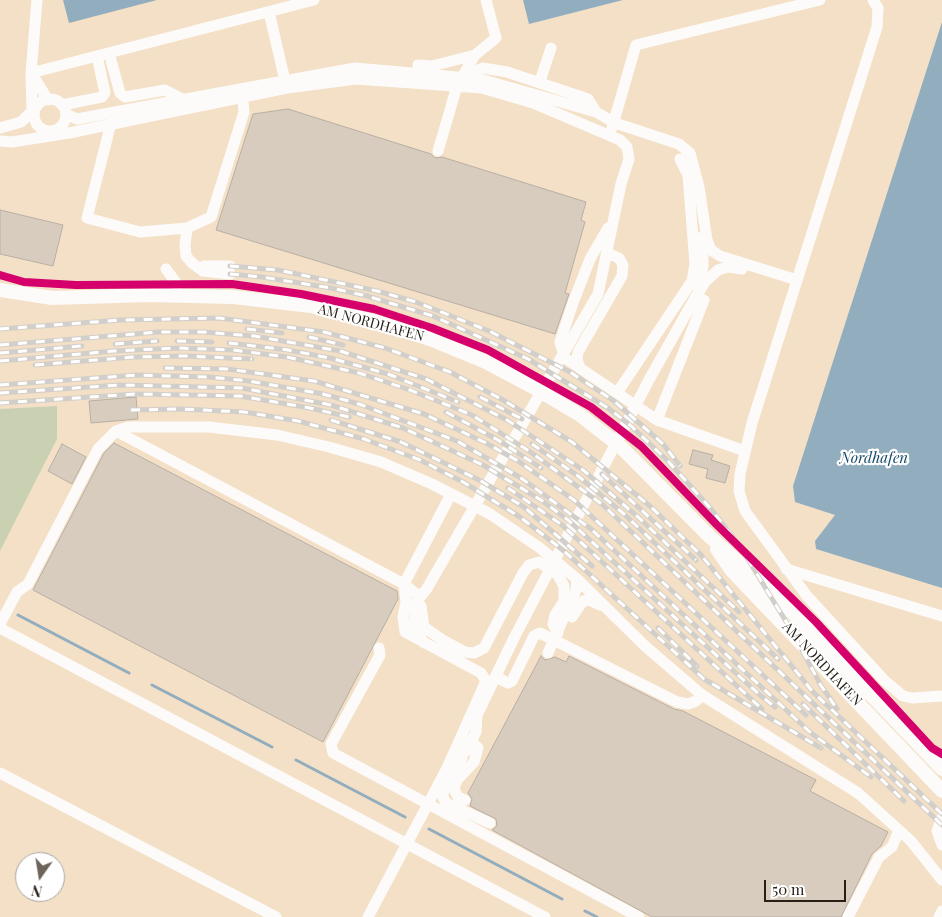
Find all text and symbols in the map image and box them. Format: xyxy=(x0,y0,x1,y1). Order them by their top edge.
street label: AM NORDHAFEN xyxy=(316,301,426,345)
water label: Nordhafen xyxy=(840,449,908,467)
street label: AM NORDHAFEN xyxy=(779,618,865,710)
north arrow xyxy=(15,852,65,902)
scale bar xyxy=(767,870,850,902)
text: 50 m xyxy=(772,879,804,899)
text: N xyxy=(30,881,44,902)

